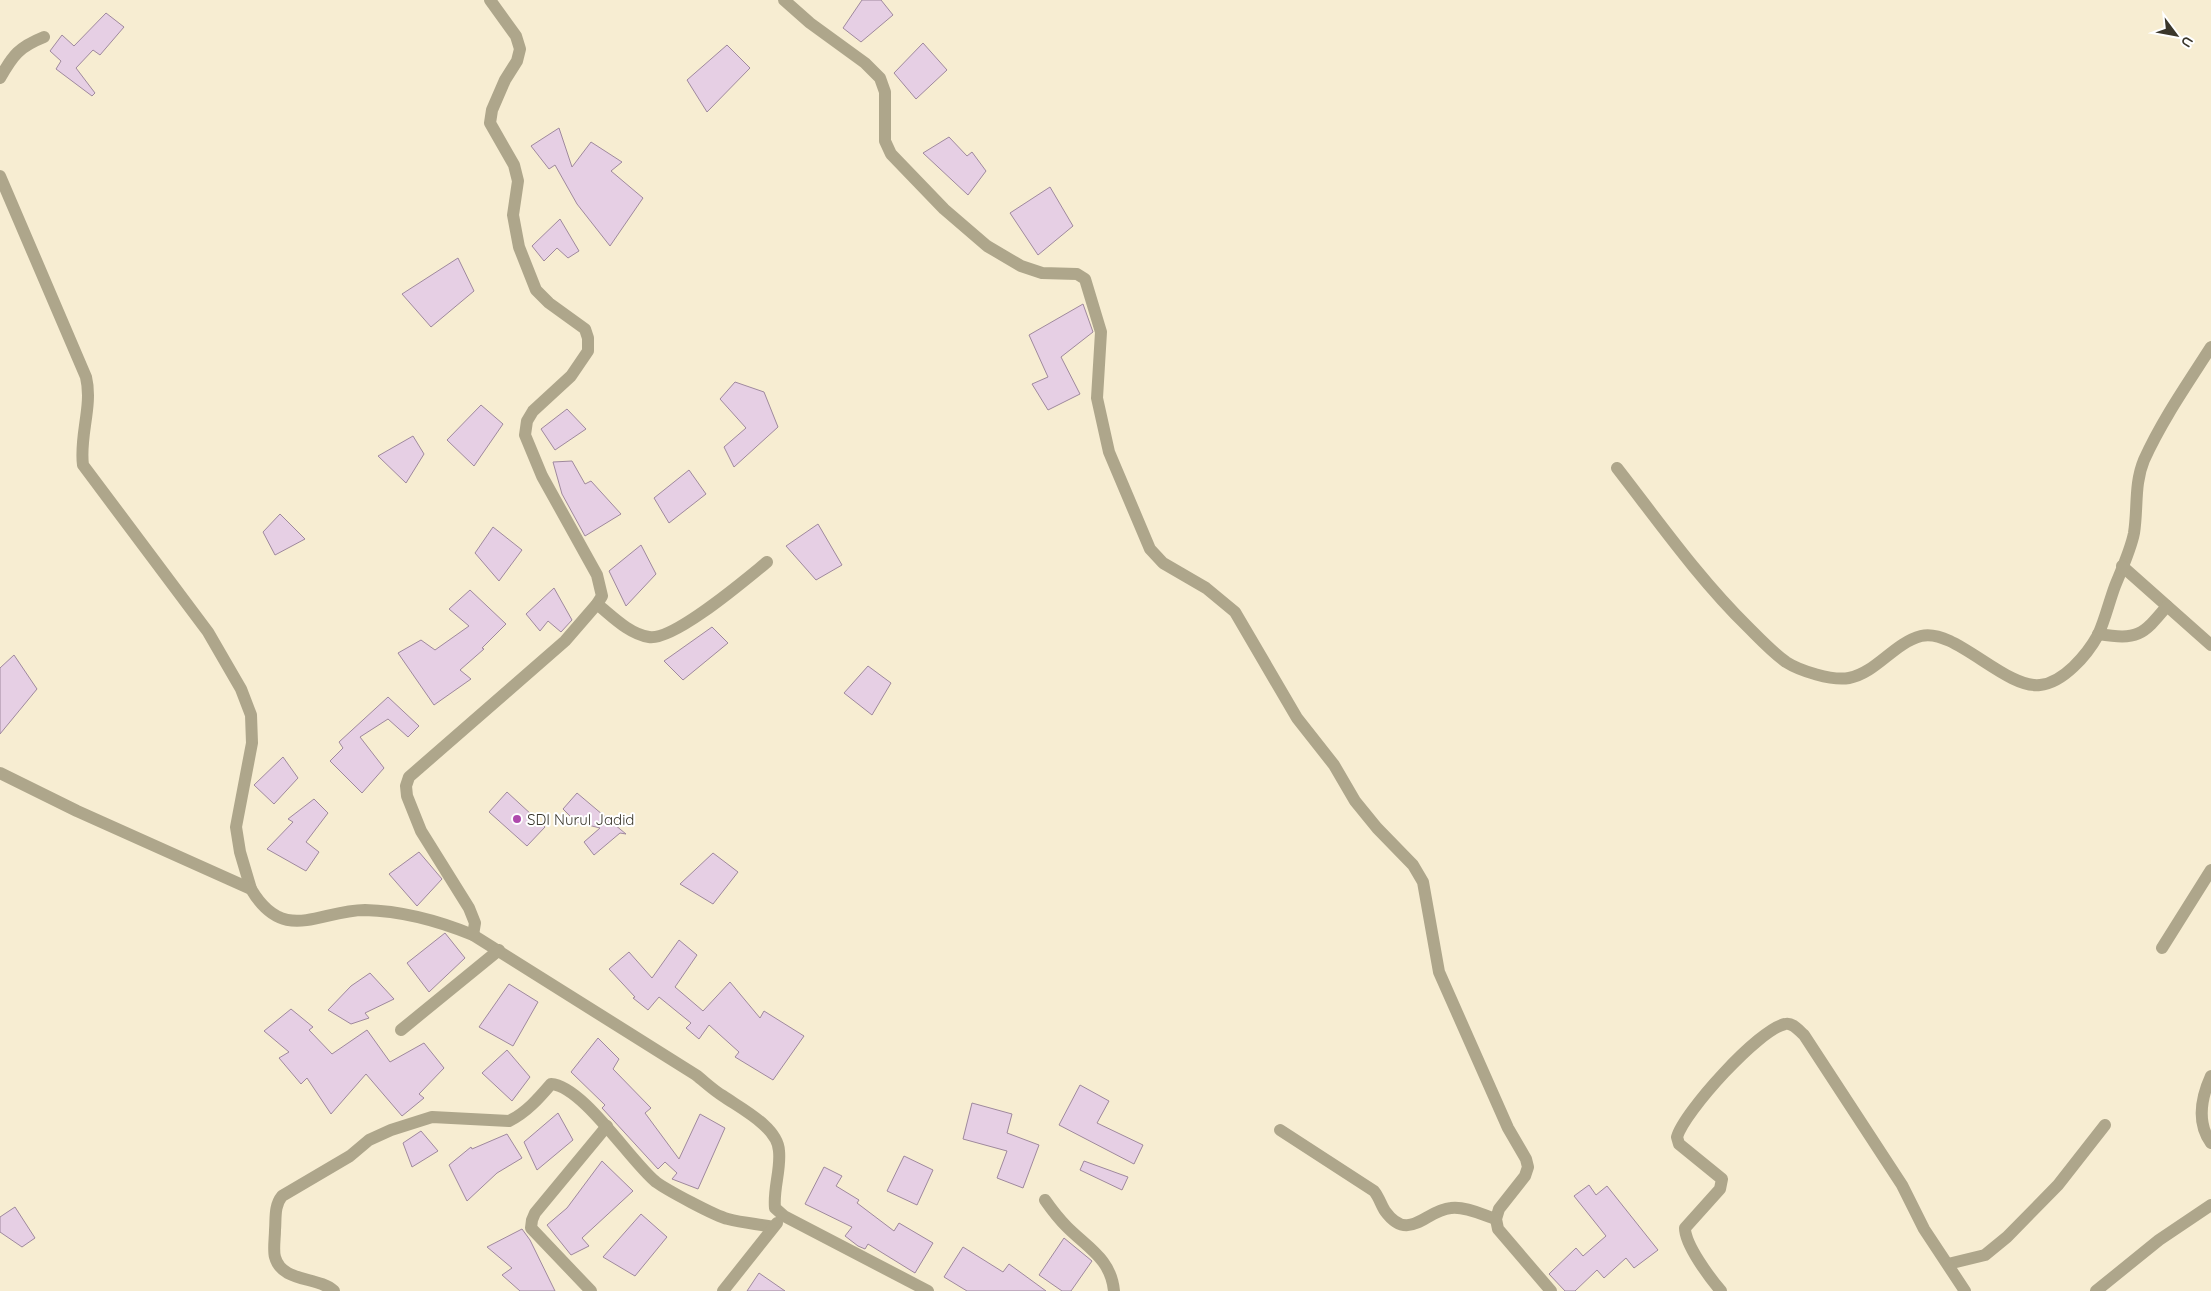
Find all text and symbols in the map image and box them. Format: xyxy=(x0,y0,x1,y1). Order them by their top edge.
north arrow xyxy=(2151,10,2201,60)
text: U xyxy=(2177,33,2197,51)
place label: SDI Nurul Jadid xyxy=(527,810,634,829)
marker: SDI Nurul Jadid xyxy=(511,813,523,825)

